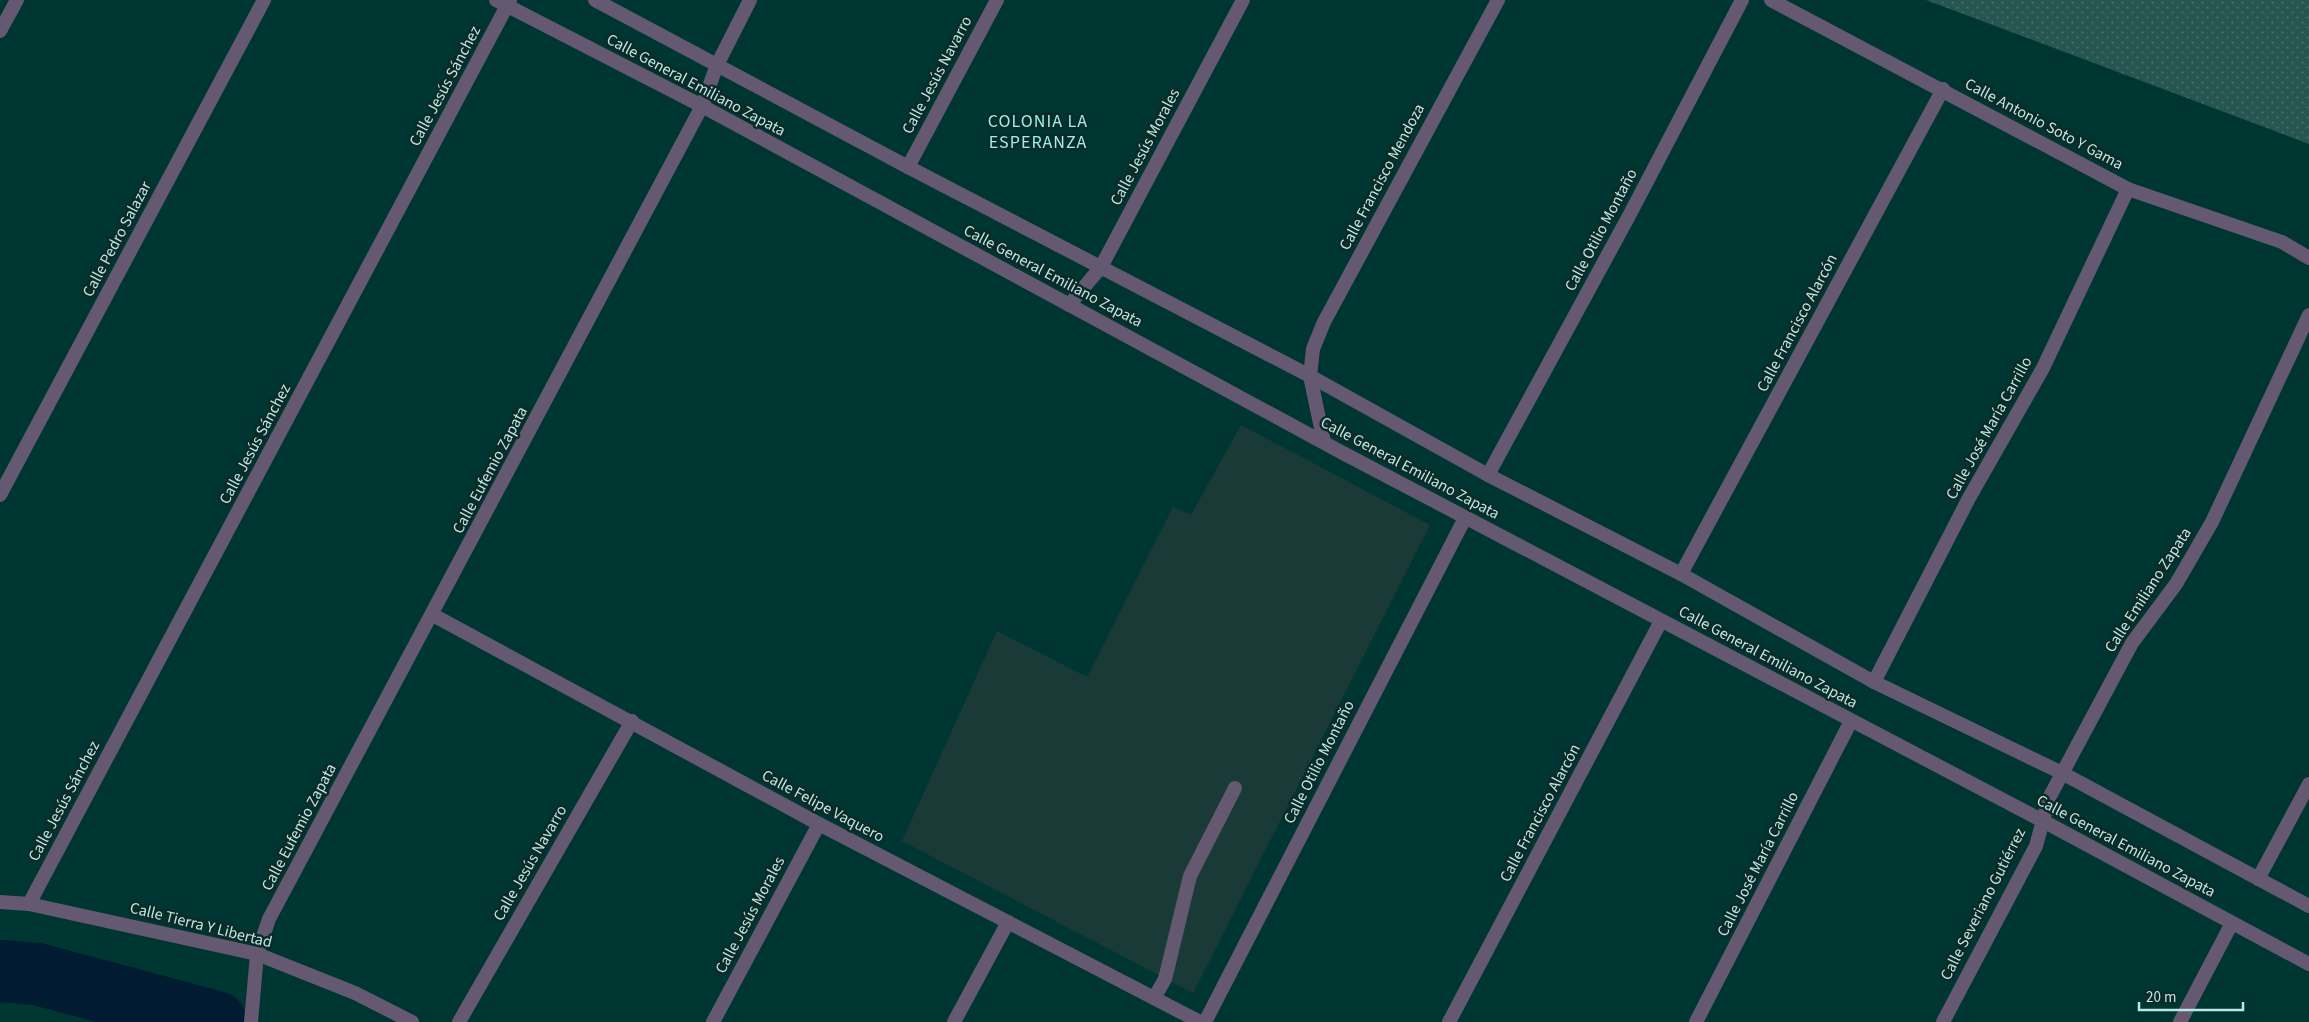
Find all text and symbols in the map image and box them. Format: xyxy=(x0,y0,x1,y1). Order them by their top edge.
street label: Calle Jesús Navarro xyxy=(897,12,977,138)
street label: Calle Jesús Sánchez xyxy=(404,22,486,150)
street label: Calle General Emiliano Zapata xyxy=(603,28,789,142)
street label: Calle Antonio Soto Y Gama xyxy=(1961,73,2127,175)
street label: Calle Jesús Morales xyxy=(1105,84,1185,209)
street label: Calle Francisco Mendoza xyxy=(1334,100,1430,254)
district label: COLONIA LA ESPERANZA xyxy=(988,109,1088,155)
street label: Calle Otilio Montaño xyxy=(1559,165,1643,295)
street label: Calle Pedro Salazar xyxy=(77,177,157,301)
street label: Calle General Emiliano Zapata xyxy=(960,219,1146,333)
street label: Calle Francisco Alarcón xyxy=(1751,250,1843,396)
street label: Calle José María Carrillo xyxy=(1941,353,2037,503)
street label: Calle Jesús Sánchez xyxy=(214,380,296,508)
street label: Calle Eufemio Zapata xyxy=(447,402,533,538)
street label: Calle General Emiliano Zapata xyxy=(1317,411,1503,525)
street label: Calle Emiliano Zapata xyxy=(2099,523,2197,657)
street label: Calle General Emiliano Zapata xyxy=(1675,600,1861,714)
street label: Calle Otilio Montaño xyxy=(1278,696,1360,828)
street label: Calle Jesús Sánchez xyxy=(23,737,105,865)
street label: Calle Francisco Alarcón xyxy=(1494,740,1586,886)
street label: Calle Eufemio Zapata xyxy=(256,759,342,895)
street label: Calle Felipe Vaquero xyxy=(758,764,888,848)
street label: Calle José María Carrillo xyxy=(1712,788,1804,940)
street label: Calle General Emiliano Zapata xyxy=(2033,789,2219,903)
street label: Calle Jesús Navarro xyxy=(488,801,572,925)
street label: Calle Severiano Gutiérrez xyxy=(1935,824,2031,984)
street label: Calle Jesús Morales xyxy=(710,852,790,977)
street label: Calle Tierra Y Libertad xyxy=(128,897,274,953)
scale bar xyxy=(2139,980,2243,1012)
text: 20 m xyxy=(2146,987,2176,1008)

